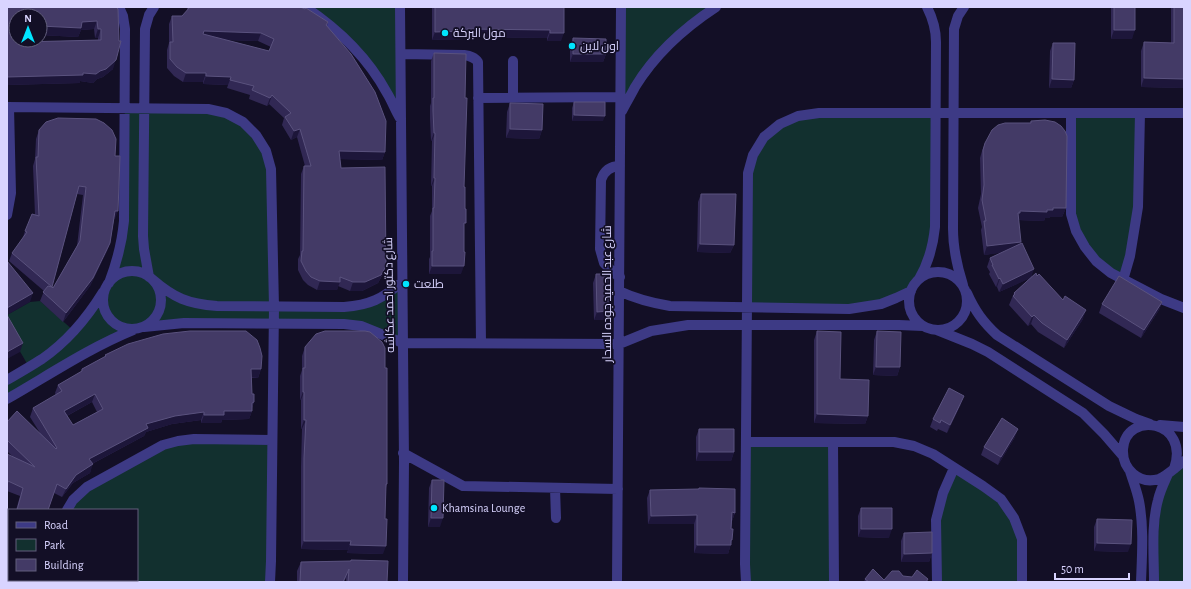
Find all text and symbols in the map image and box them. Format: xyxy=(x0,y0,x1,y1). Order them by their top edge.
north arrow xyxy=(8,8,48,48)
text: N xyxy=(24,13,32,24)
place label: مول البركة xyxy=(453,27,506,40)
marker: مول البركة xyxy=(440,28,450,38)
place label: اون لاين xyxy=(580,40,619,53)
marker: اون لاين xyxy=(567,41,577,51)
street label: شارع عبد الحميد جوده السحار xyxy=(601,225,615,364)
street label: شارع دكتور احمد عكاشه xyxy=(382,237,398,353)
place label: طلعت xyxy=(414,278,444,290)
marker: طلعت xyxy=(401,279,411,289)
place label: Khamsina Lounge xyxy=(442,502,525,514)
marker: Khamsina Lounge xyxy=(429,503,439,513)
legend xyxy=(8,509,138,581)
text: Road xyxy=(44,519,68,531)
text: Park xyxy=(44,539,65,551)
scale bar xyxy=(1055,555,1129,581)
text: Building xyxy=(44,559,84,571)
text: 50 m xyxy=(1061,563,1084,575)

